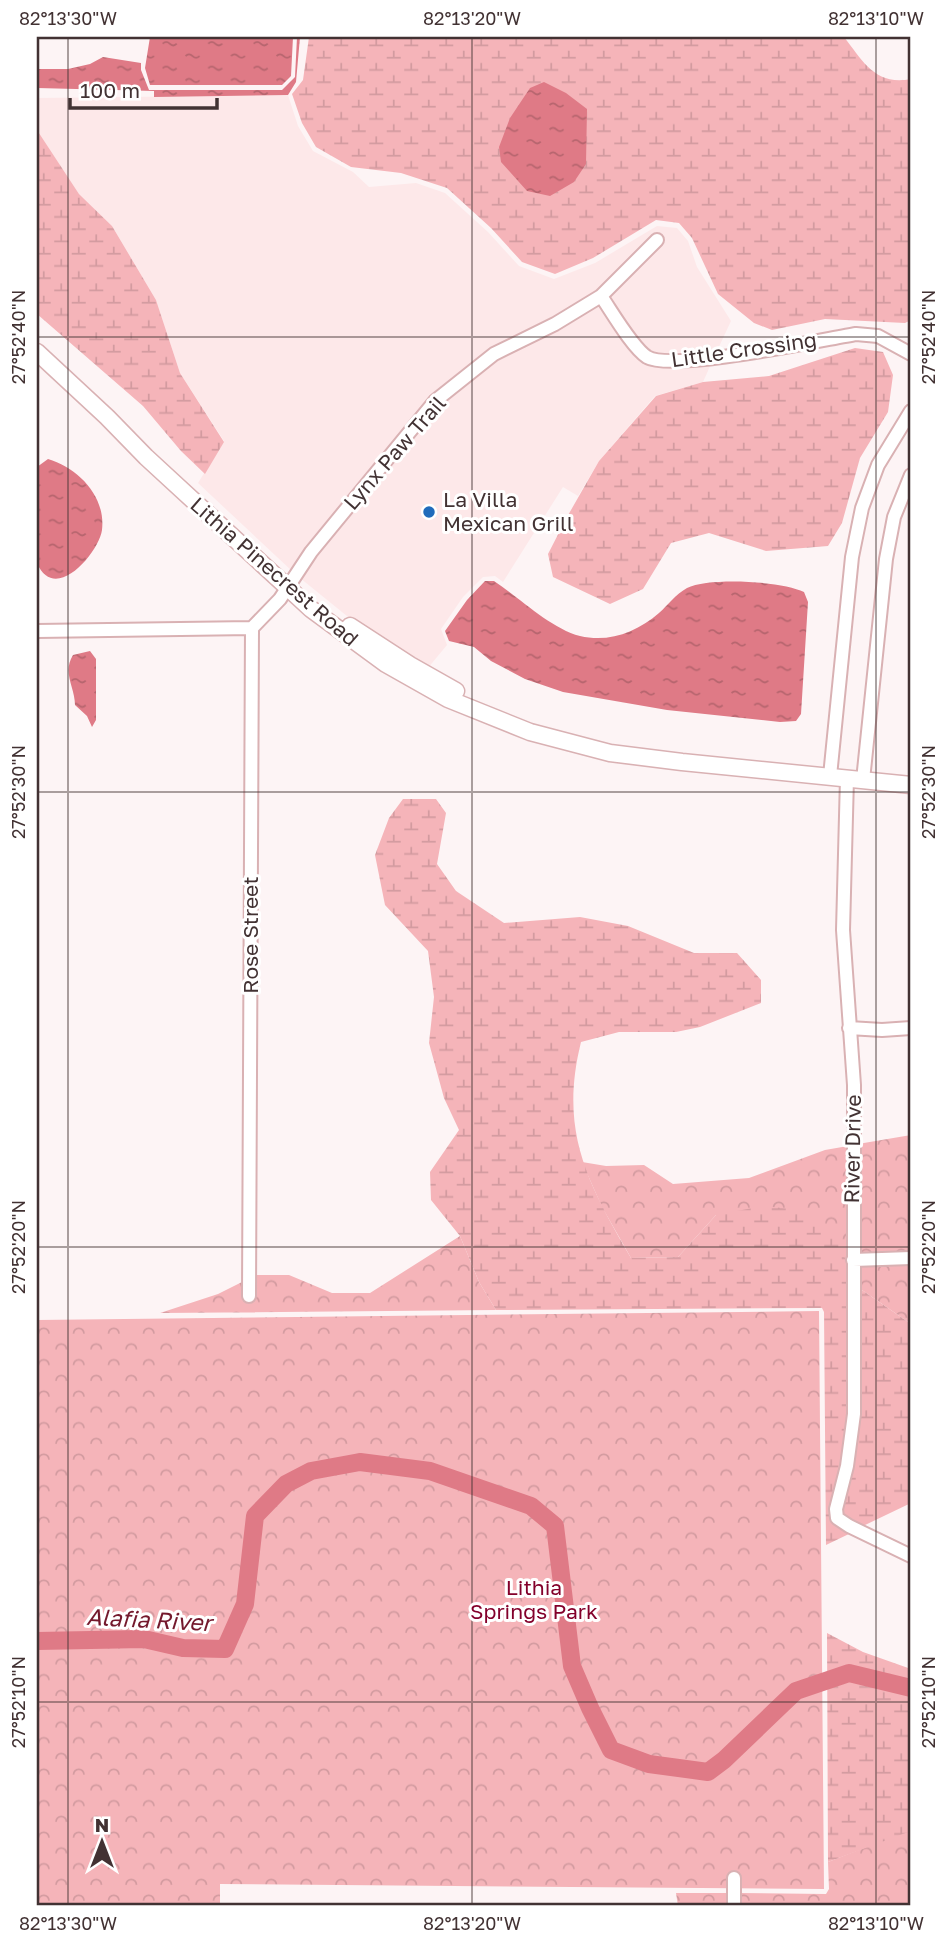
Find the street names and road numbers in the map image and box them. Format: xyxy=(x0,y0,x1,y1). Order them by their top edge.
street label: Little Crossing xyxy=(669,326,818,372)
street label: Lynx Paw Trail xyxy=(338,390,451,515)
street label: Lithia Pinecrest Road xyxy=(185,491,364,651)
street label: Rose Street xyxy=(237,876,263,994)
street label: River Drive xyxy=(838,1094,866,1204)

